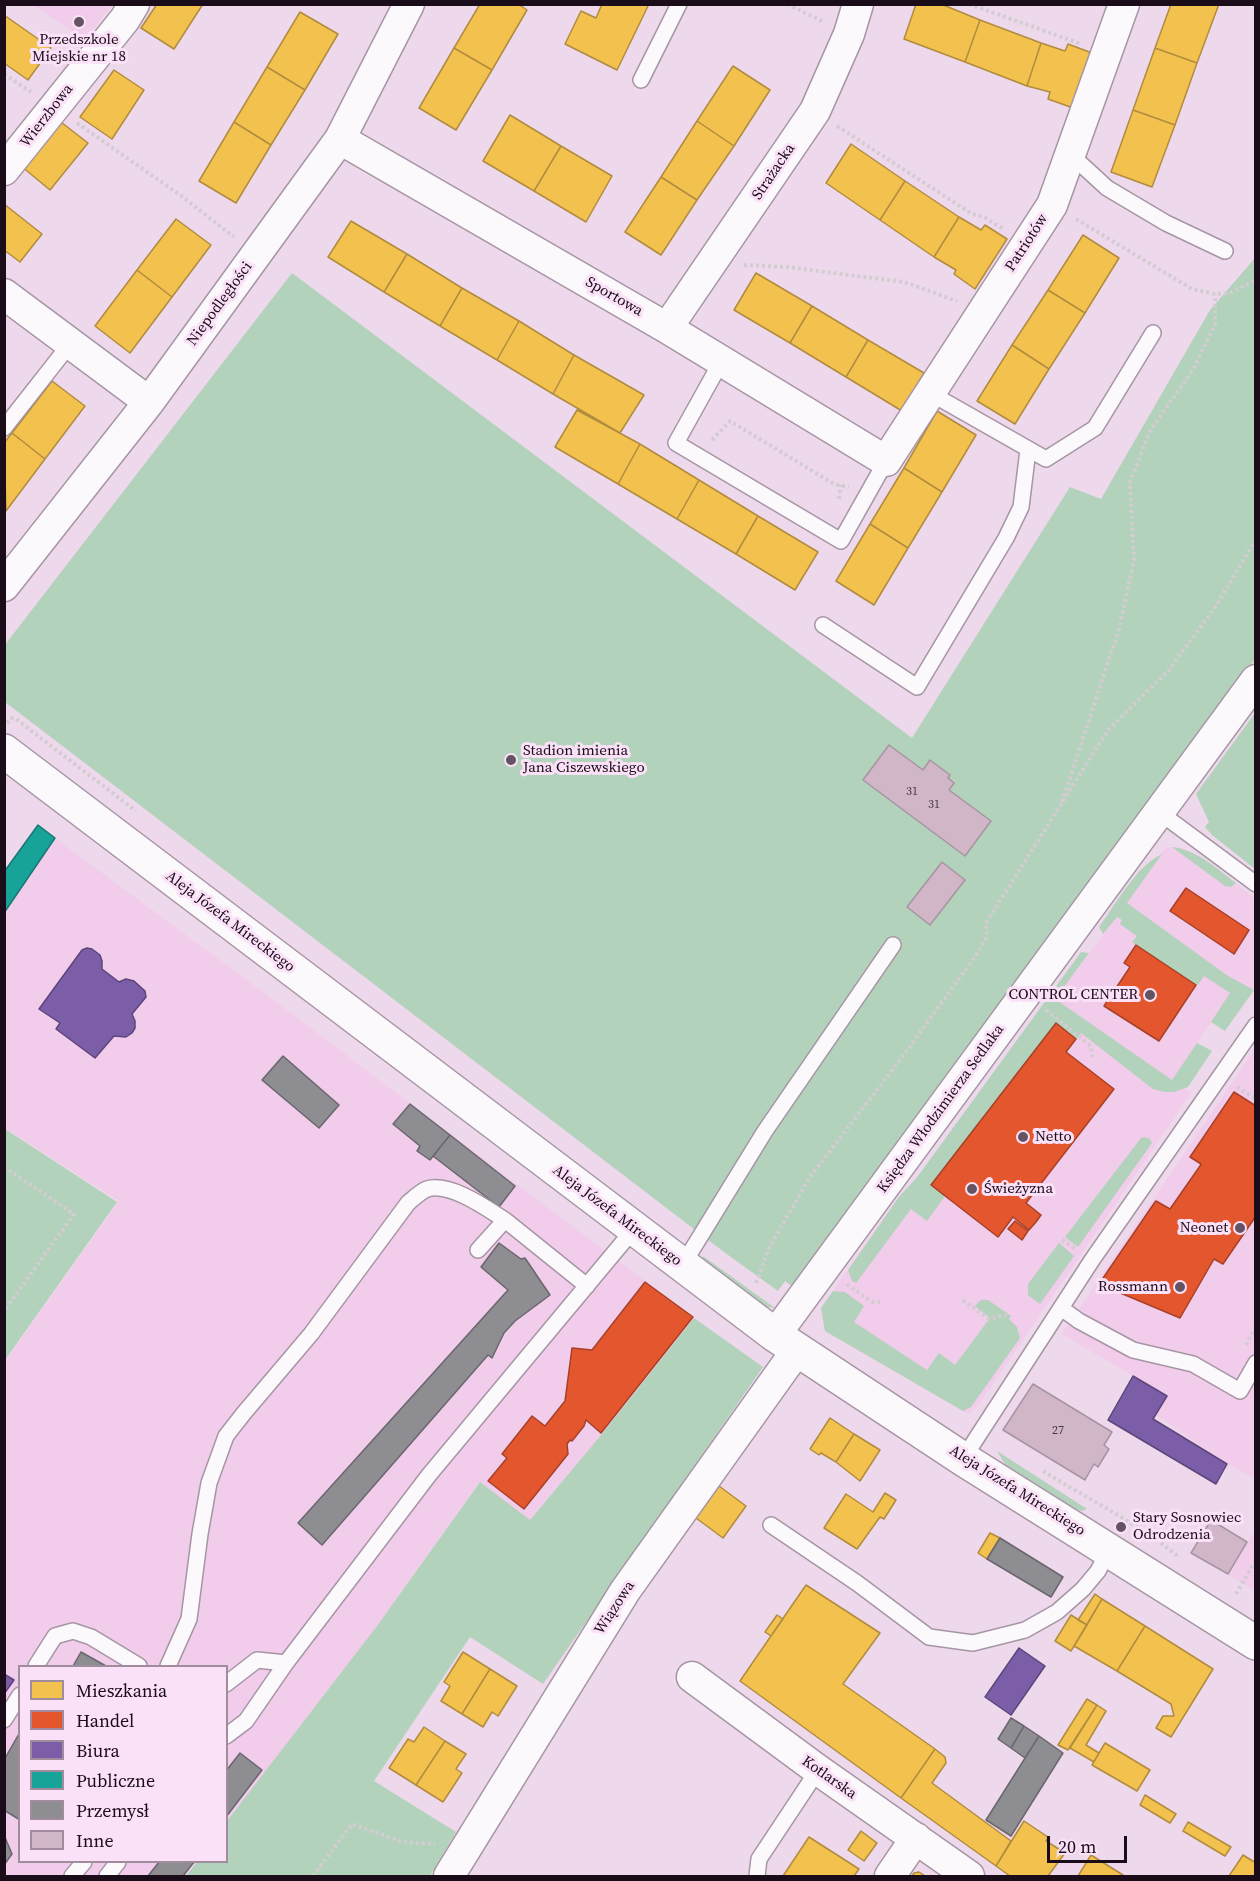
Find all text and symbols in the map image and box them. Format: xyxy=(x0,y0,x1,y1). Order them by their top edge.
marker: Przedszkole Miejskie nr 18 xyxy=(72,15,86,29)
place label: Przedszkole Miejskie nr 18 xyxy=(32,31,126,66)
street label: Wierzbowa xyxy=(17,81,77,151)
street label: Strażacka xyxy=(749,141,799,203)
street label: Patriotów xyxy=(1002,211,1052,275)
street label: Niepodległości xyxy=(184,259,256,349)
street label: Sportowa xyxy=(582,273,646,321)
place label: Stadion imienia Jana Ciszewskiego xyxy=(523,742,645,777)
marker: Stadion imienia Jana Ciszewskiego xyxy=(504,753,518,767)
house number: 31 xyxy=(906,785,918,799)
house number: 31 xyxy=(928,798,940,812)
street label: Aleja Józefa Mireckiego xyxy=(162,868,298,976)
place label: CONTROL CENTER xyxy=(1009,986,1138,1004)
marker: CONTROL CENTER xyxy=(1143,988,1157,1002)
street label: Księdza Włodzimierza Sedlaka xyxy=(874,1021,1008,1197)
place label: Netto xyxy=(1035,1128,1072,1146)
marker: Netto xyxy=(1016,1130,1030,1144)
street label: Aleja Józefa Mireckiego xyxy=(549,1162,685,1270)
place label: Świeżyzna xyxy=(984,1180,1053,1198)
marker: Świeżyzna xyxy=(965,1182,979,1196)
place label: Neonet xyxy=(1180,1219,1228,1237)
marker: Neonet xyxy=(1233,1221,1247,1235)
place label: Rossmann xyxy=(1098,1278,1168,1296)
marker: Rossmann xyxy=(1173,1280,1187,1294)
house number: 27 xyxy=(1052,1424,1064,1438)
street label: Aleja Józefa Mireckiego xyxy=(946,1442,1088,1540)
place label: Stary Sosnowiec Odrodzenia xyxy=(1133,1509,1241,1544)
marker: Stary Sosnowiec Odrodzenia xyxy=(1114,1520,1128,1534)
street label: Wiązowa xyxy=(591,1578,639,1638)
legend xyxy=(18,1665,228,1863)
text: Mieszkania xyxy=(76,1678,167,1703)
text: Handel xyxy=(76,1708,134,1733)
text: Biura xyxy=(76,1738,120,1763)
street label: Kotlarska xyxy=(798,1753,860,1803)
text: Publiczne xyxy=(76,1768,155,1793)
text: Przemysł xyxy=(76,1798,149,1823)
scale bar xyxy=(1050,1824,1130,1862)
text: Inne xyxy=(76,1828,114,1853)
text: 20 m xyxy=(1058,1834,1096,1859)

